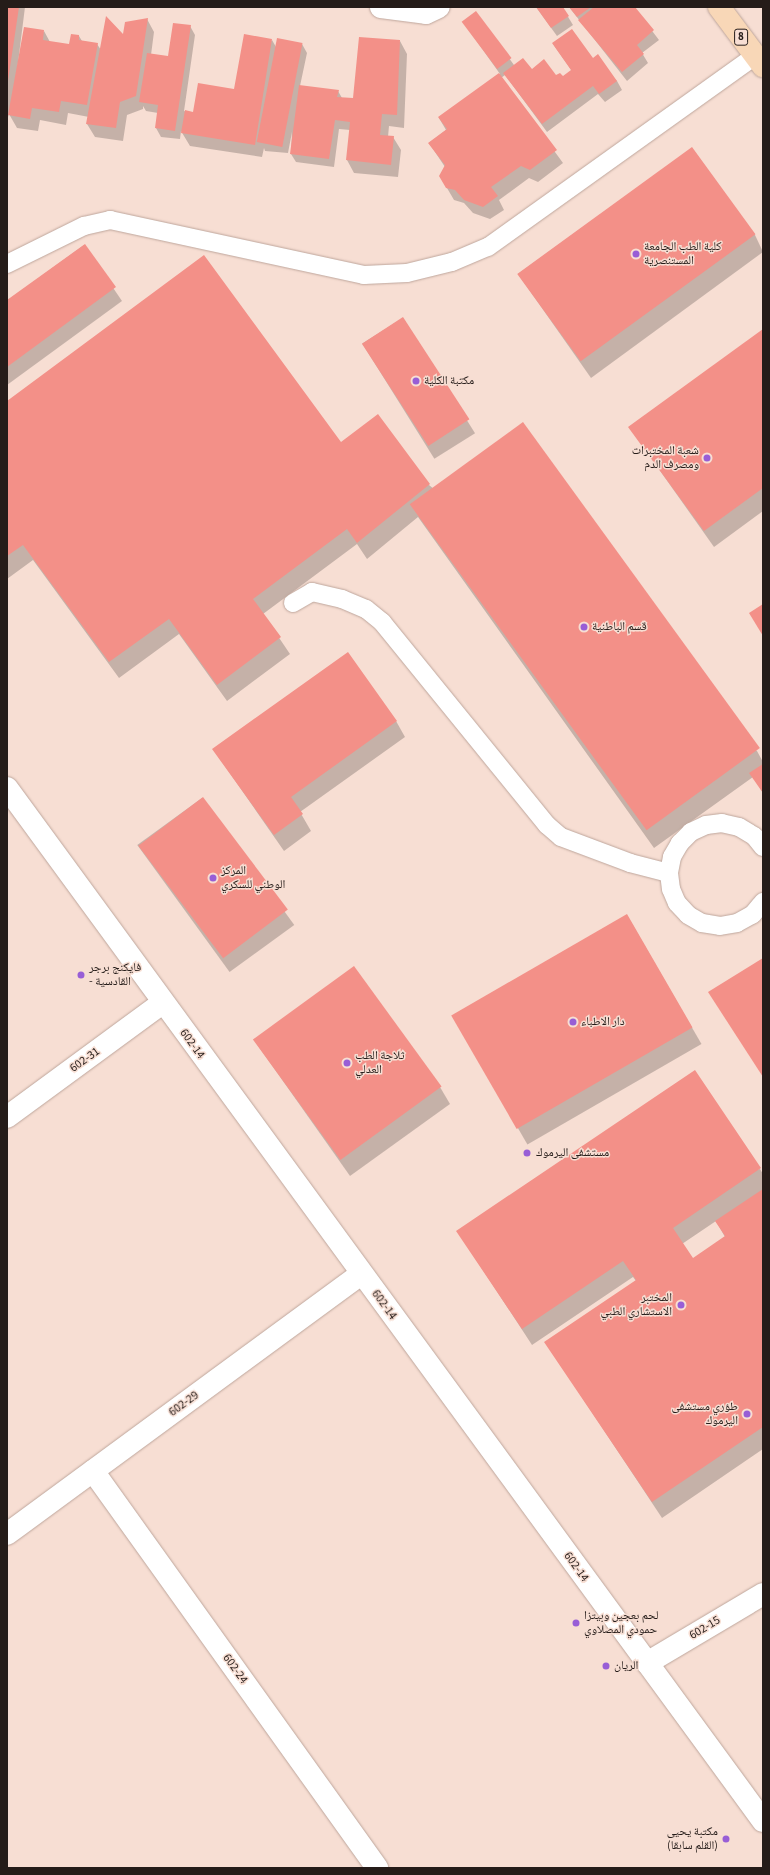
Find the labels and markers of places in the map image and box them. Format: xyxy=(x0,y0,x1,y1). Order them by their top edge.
place label: كلية الطب الجامعة المستنصرية xyxy=(644,240,722,268)
marker: كلية الطب الجامعة المستنصرية xyxy=(631,249,641,259)
place label: مكتبة الكلية xyxy=(424,374,474,388)
marker: مكتبة الكلية xyxy=(411,376,421,386)
place label: شعبة المختبرات ومصرف الدم xyxy=(632,444,699,472)
marker: شعبة المختبرات ومصرف الدم xyxy=(702,453,712,463)
place label: قسم الباطنية xyxy=(592,620,647,634)
marker: قسم الباطنية xyxy=(579,622,589,632)
place label: المركز الوطني للسكري xyxy=(221,864,285,892)
marker: المركز الوطني للسكري xyxy=(208,873,218,883)
place label: فايكنج برجر - القادسية xyxy=(89,961,141,989)
marker: فايكنج برجر - القادسية xyxy=(76,970,86,980)
place label: دار الاطباء xyxy=(581,1015,625,1029)
marker: دار الاطباء xyxy=(568,1017,578,1027)
place label: ثلاجة الطب العدلي xyxy=(355,1049,405,1077)
marker: ثلاجة الطب العدلي xyxy=(342,1058,352,1068)
place label: مستشفى اليرموك xyxy=(536,1146,609,1160)
marker: مستشفى اليرموك xyxy=(521,1147,533,1159)
place label: المختبر الاستشاري الطبي xyxy=(601,1291,672,1319)
marker: المختبر الاستشاري الطبي xyxy=(675,1299,687,1311)
place label: طؤري مستشفى اليرموك xyxy=(671,1400,738,1428)
marker: طؤري مستشفى اليرموك xyxy=(741,1408,753,1420)
place label: لحم بعجين وبيتزا حمودي المصلاوي xyxy=(584,1609,659,1637)
marker: لحم بعجين وبيتزا حمودي المصلاوي xyxy=(571,1618,581,1628)
place label: الريان xyxy=(614,1659,638,1673)
marker: الريان xyxy=(601,1661,611,1671)
place label: مكتبة يحيى (القلم سابقا) xyxy=(667,1825,718,1853)
marker: مكتبة يحيى (القلم سابقا) xyxy=(721,1834,731,1844)

